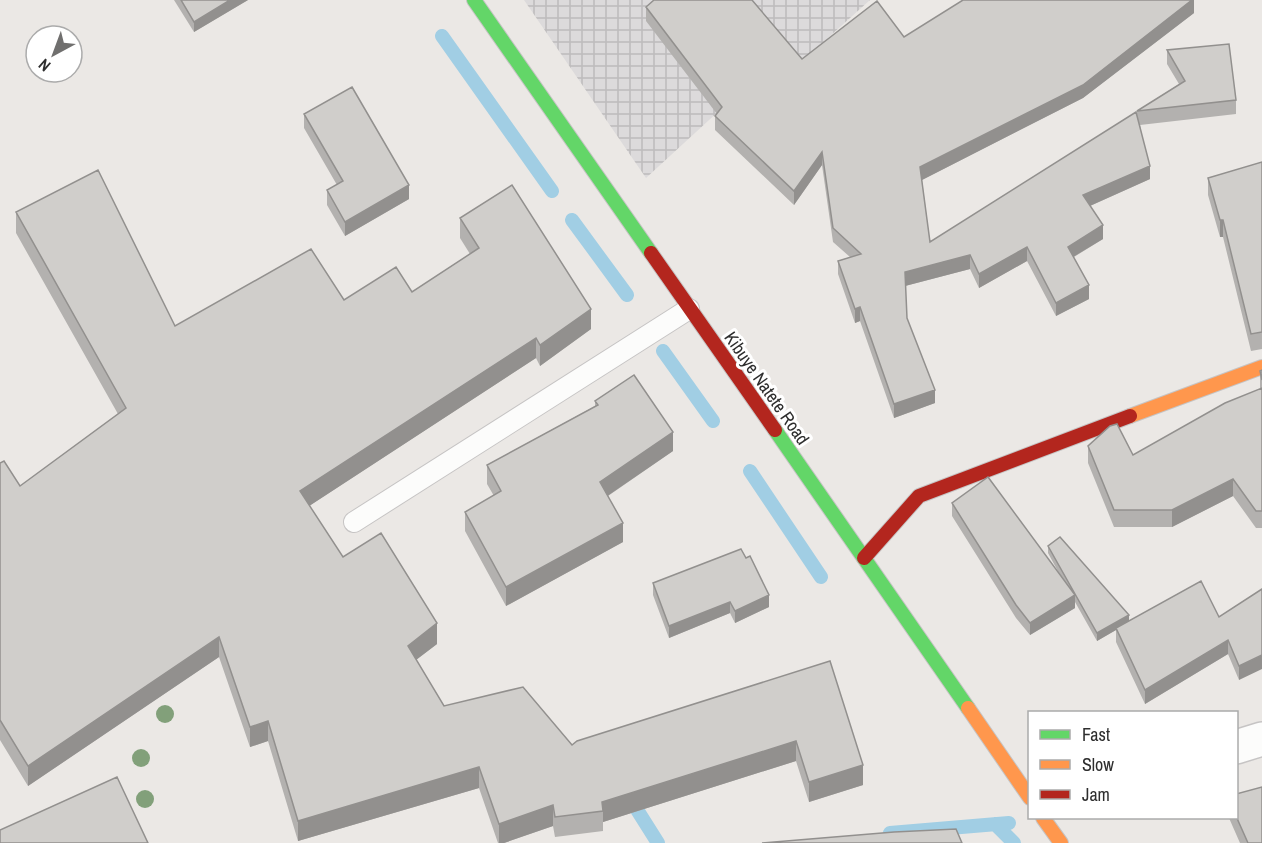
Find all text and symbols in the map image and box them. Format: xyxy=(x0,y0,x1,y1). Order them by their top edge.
north arrow xyxy=(24,24,84,84)
text: N xyxy=(33,54,55,77)
street label: Kibuye Natete Road xyxy=(719,326,815,450)
legend xyxy=(1028,711,1238,819)
text: Fast xyxy=(1082,722,1110,747)
text: Slow xyxy=(1082,752,1114,777)
text: Jam xyxy=(1082,782,1110,807)

